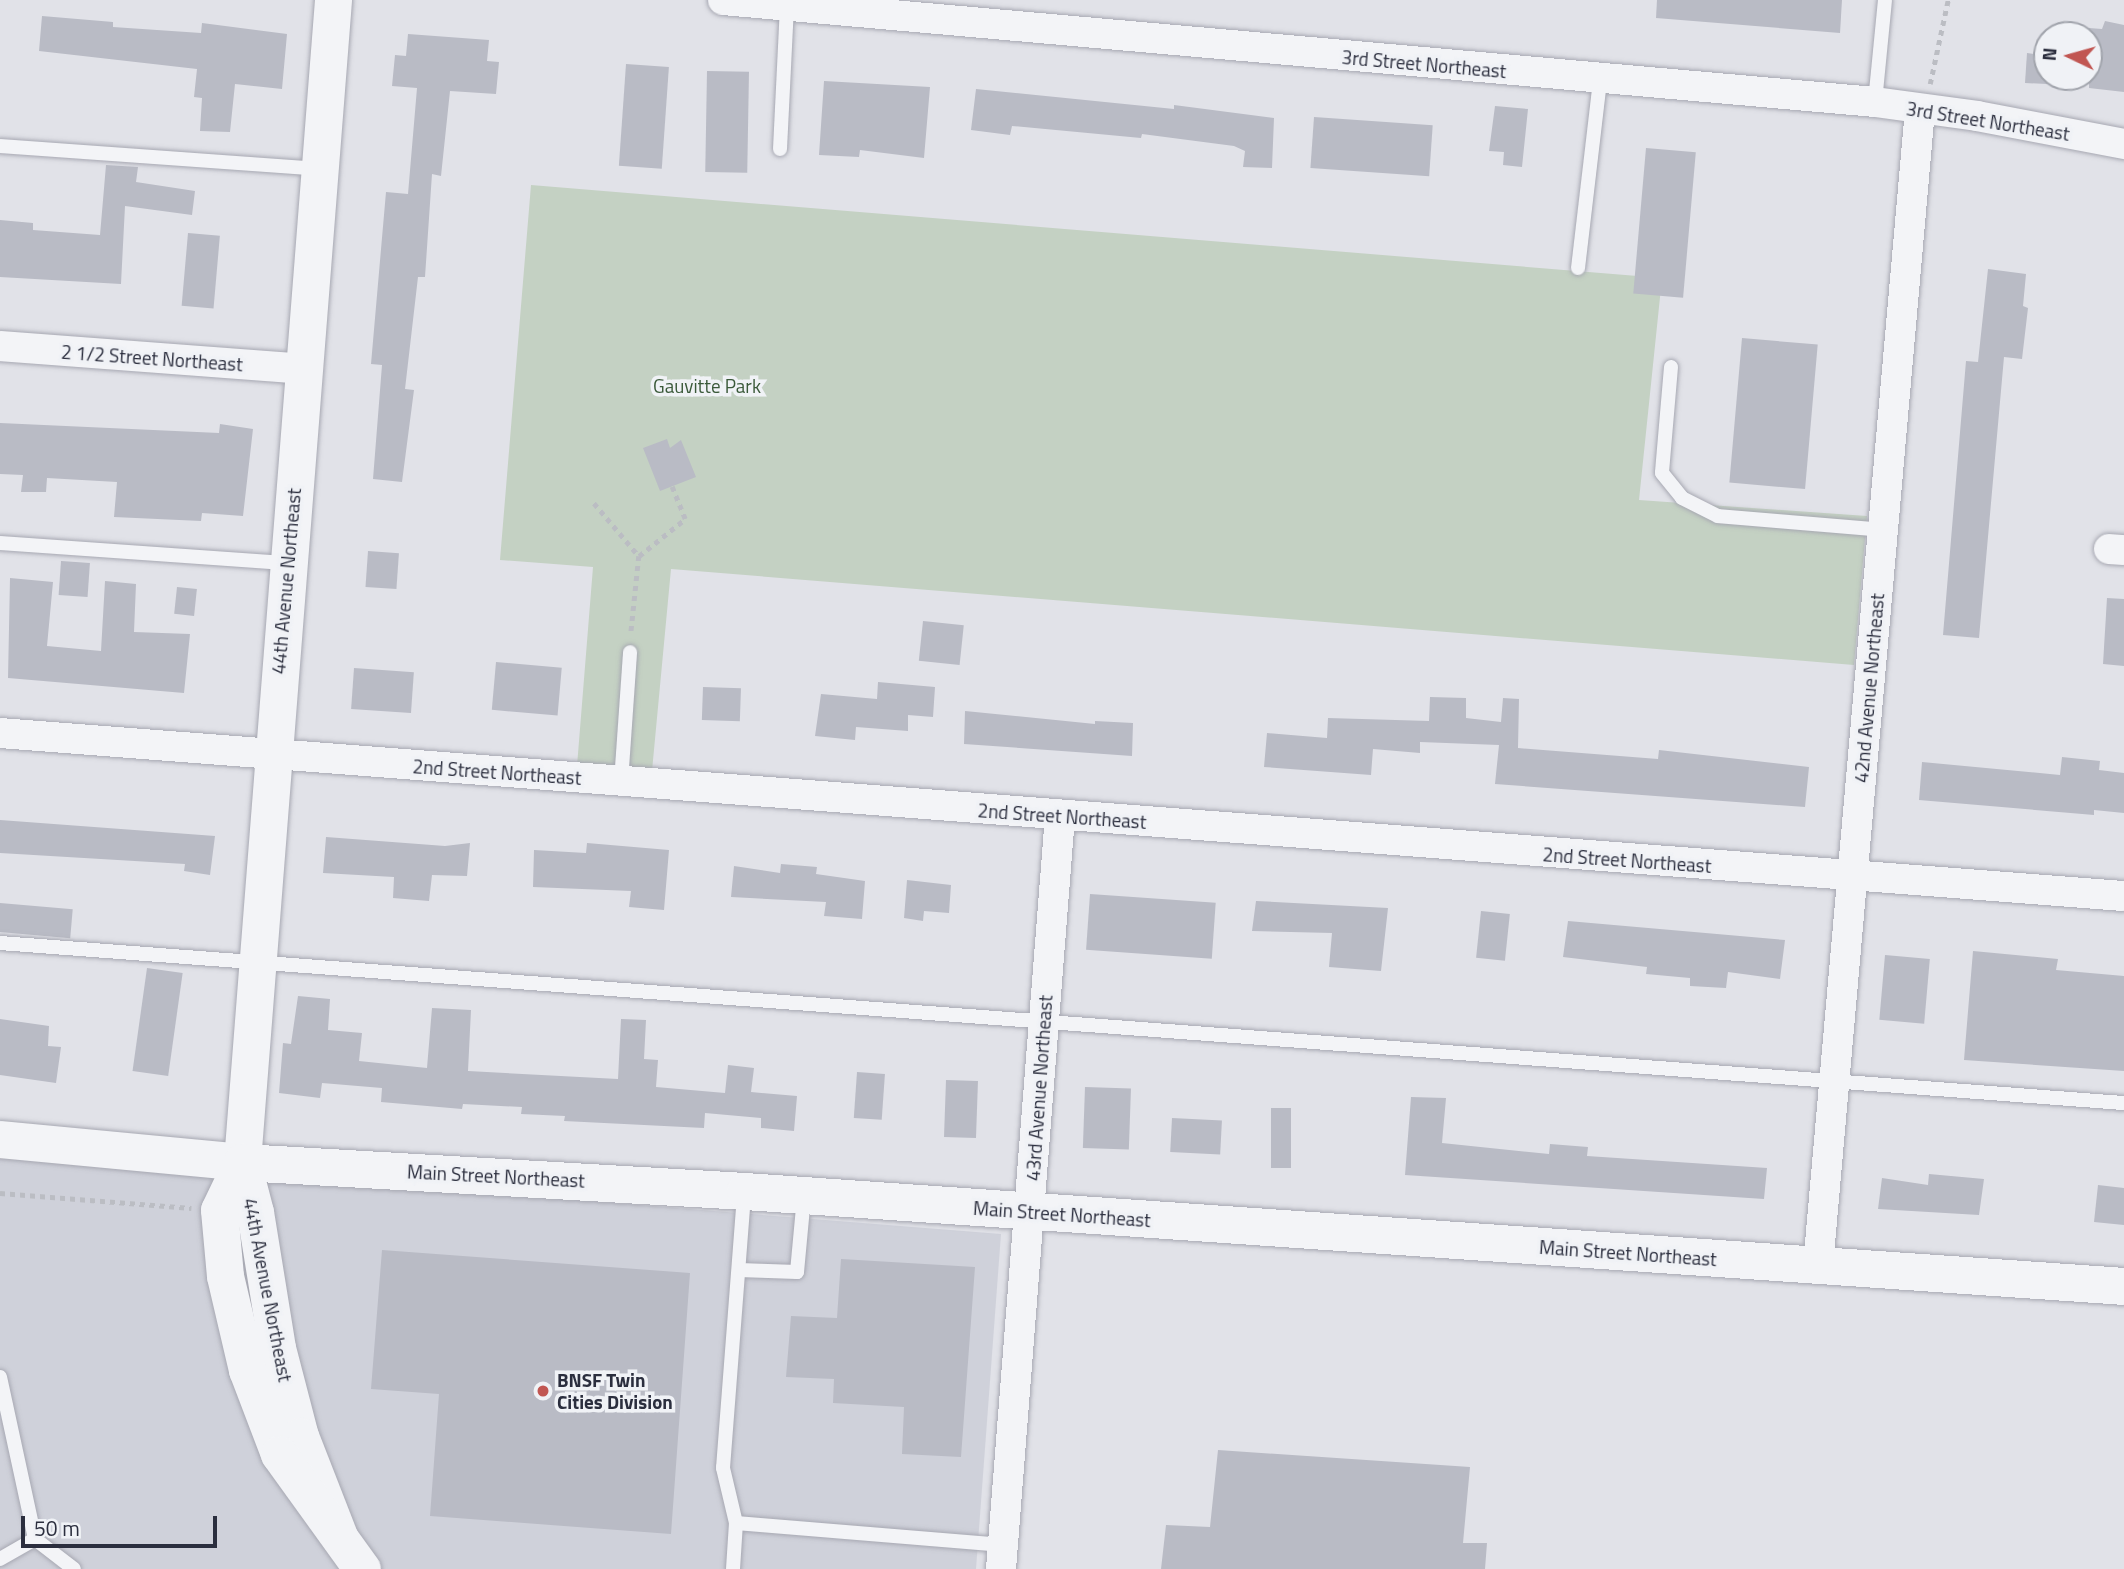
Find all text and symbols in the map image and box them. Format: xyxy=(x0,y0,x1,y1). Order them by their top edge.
north arrow xyxy=(2033,21,2103,91)
street label: 3rd Street Northeast xyxy=(1341,45,1507,83)
text: N xyxy=(2034,46,2064,62)
street label: 3rd Street Northeast xyxy=(1905,97,2071,145)
street label: 2 1/2 Street Northeast xyxy=(60,340,244,376)
park label: Gauvitte Park xyxy=(653,375,761,397)
street label: 44th Avenue Northeast xyxy=(267,487,305,675)
street label: 42nd Avenue Northeast xyxy=(1849,592,1889,784)
street label: 2nd Street Northeast xyxy=(412,755,582,789)
street label: 2nd Street Northeast xyxy=(977,799,1147,833)
street label: 2nd Street Northeast xyxy=(1542,843,1712,877)
street label: 43rd Avenue Northeast xyxy=(1021,994,1057,1182)
street label: Main Street Northeast xyxy=(407,1160,585,1192)
street label: 44th Avenue Northeast xyxy=(239,1196,297,1384)
street label: Main Street Northeast xyxy=(972,1196,1152,1232)
street label: Main Street Northeast xyxy=(1538,1235,1718,1271)
place label: BNSF Twin Cities Division xyxy=(557,1369,673,1413)
marker: BNSF Twin Cities Division xyxy=(535,1383,551,1399)
scale bar xyxy=(24,1502,220,1546)
text: 50 m xyxy=(34,1512,80,1544)

